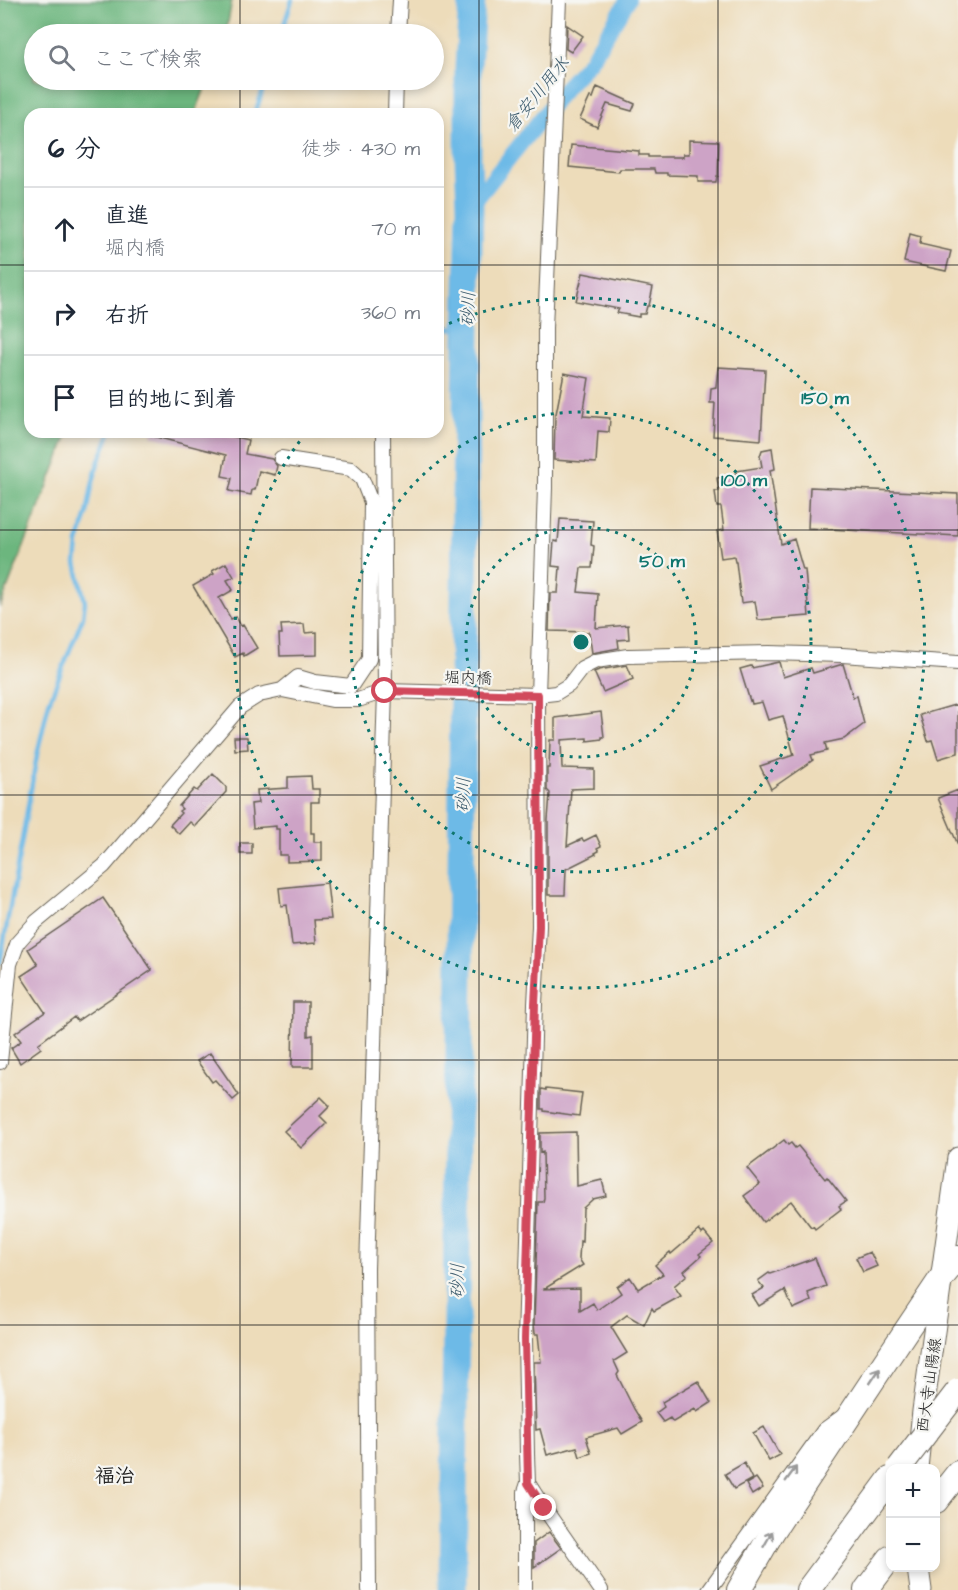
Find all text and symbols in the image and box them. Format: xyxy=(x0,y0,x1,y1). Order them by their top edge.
search box xyxy=(24,24,444,90)
icon: search xyxy=(45,41,78,74)
text: ここで検索 xyxy=(93,44,203,75)
water label: 倉安川用水 xyxy=(499,51,575,137)
text: 6 分 xyxy=(48,131,101,167)
text: 徒歩 · 430 m xyxy=(301,135,420,163)
text: 直進 xyxy=(105,200,149,231)
icon: ahead xyxy=(48,213,81,246)
text: 70 m xyxy=(372,215,420,243)
text: 堀内橋 xyxy=(105,234,165,262)
water label: 砂川 xyxy=(456,291,481,327)
icon: right xyxy=(48,297,81,330)
text: 360 m xyxy=(361,299,420,327)
text: 右折 xyxy=(105,300,149,331)
icon: arrive xyxy=(48,381,81,414)
text: 目的地に到着 xyxy=(105,384,237,415)
text: 150 m xyxy=(801,386,850,411)
text: 100 m xyxy=(721,468,768,493)
text: 50 m xyxy=(639,549,686,574)
centre of rings xyxy=(571,632,591,652)
street label: 堀内橋 xyxy=(444,667,492,689)
route start xyxy=(371,677,397,703)
water label: 砂川 xyxy=(451,777,476,813)
water label: 砂川 xyxy=(445,1263,470,1299)
street label: 西大寺山陽線 xyxy=(911,1336,947,1434)
one-way arrow xyxy=(870,1368,882,1385)
district label: 福治 xyxy=(95,1462,135,1490)
map controls xyxy=(886,1464,940,1572)
button: + xyxy=(886,1464,940,1518)
one-way arrow xyxy=(785,1467,798,1483)
route end xyxy=(530,1494,556,1520)
button: − xyxy=(886,1518,940,1572)
one-way arrow xyxy=(762,1531,774,1548)

